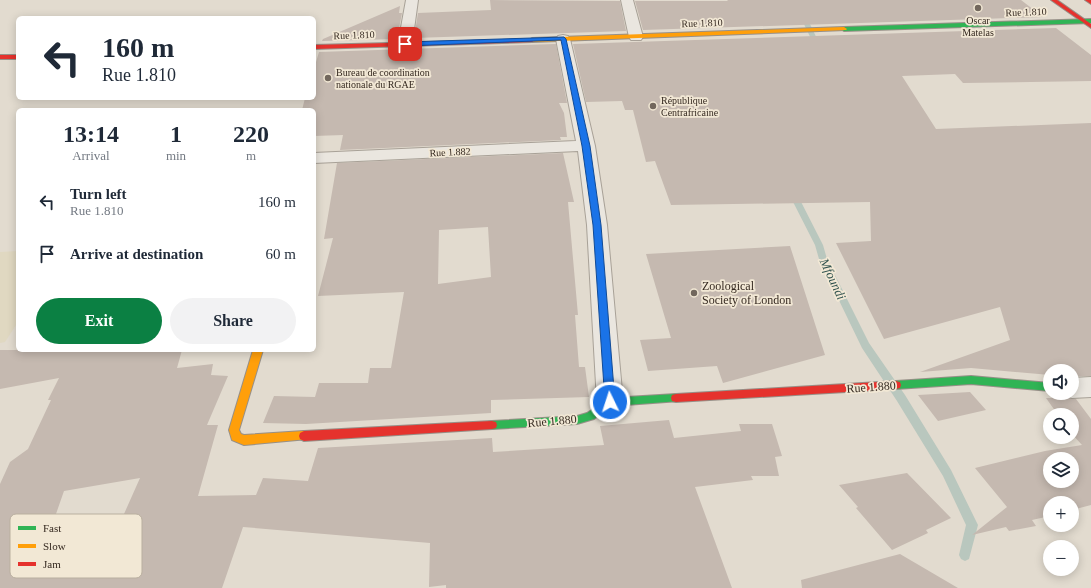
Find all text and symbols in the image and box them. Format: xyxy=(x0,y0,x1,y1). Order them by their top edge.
marker: Oscar Matelas xyxy=(973,3,983,13)
street label: Rue 1.810 xyxy=(1005,6,1047,18)
place label: Oscar Matelas xyxy=(962,15,994,38)
street label: Rue 1.810 xyxy=(681,17,723,29)
pin xyxy=(388,27,422,61)
street label: Rue 1.810 xyxy=(333,29,375,41)
icon: left xyxy=(36,32,88,84)
text: 160 m xyxy=(102,32,174,63)
icon: arrive xyxy=(394,33,416,55)
text: Rue 1.810 xyxy=(102,65,176,85)
place label: Bureau de coordination nationale du RGAE xyxy=(336,67,430,90)
marker: Bureau de coordination nationale du RGAE xyxy=(323,73,333,83)
place label: République Centrafricaine xyxy=(661,95,719,118)
marker: République Centrafricaine xyxy=(648,101,658,111)
text: 13:14 xyxy=(63,121,119,147)
text: 1 xyxy=(170,121,182,147)
text: 220 xyxy=(233,121,269,147)
street label: Rue 1.882 xyxy=(429,145,471,159)
text: Arrival xyxy=(72,148,110,163)
text: min xyxy=(166,148,186,163)
text: m xyxy=(246,148,256,163)
text: Turn left xyxy=(70,186,127,202)
icon: left xyxy=(36,191,58,213)
text: 160 m xyxy=(258,194,296,210)
text: Rue 1.810 xyxy=(70,203,123,218)
icon: arrive xyxy=(36,243,58,265)
text: Arrive at destination xyxy=(70,246,203,262)
text: 60 m xyxy=(266,246,296,262)
water label: Mfoundi xyxy=(816,255,849,302)
place label: Zoological Society of London xyxy=(702,279,791,307)
marker: Zoological Society of London xyxy=(689,288,699,298)
button: Exit xyxy=(36,298,162,344)
button: Share xyxy=(170,298,296,344)
map controls xyxy=(1043,364,1079,576)
button: sound xyxy=(1043,364,1079,400)
street label: Rue 1.880 xyxy=(846,378,896,396)
position arrow xyxy=(589,381,631,423)
button: search xyxy=(1043,408,1079,444)
street label: Rue 1.880 xyxy=(527,412,577,430)
button: layers xyxy=(1043,452,1079,488)
button: + xyxy=(1043,496,1079,532)
legend xyxy=(10,514,142,578)
text: Fast xyxy=(43,522,61,534)
text: Slow xyxy=(43,540,66,552)
button: − xyxy=(1043,540,1079,576)
text: Jam xyxy=(43,558,61,570)

